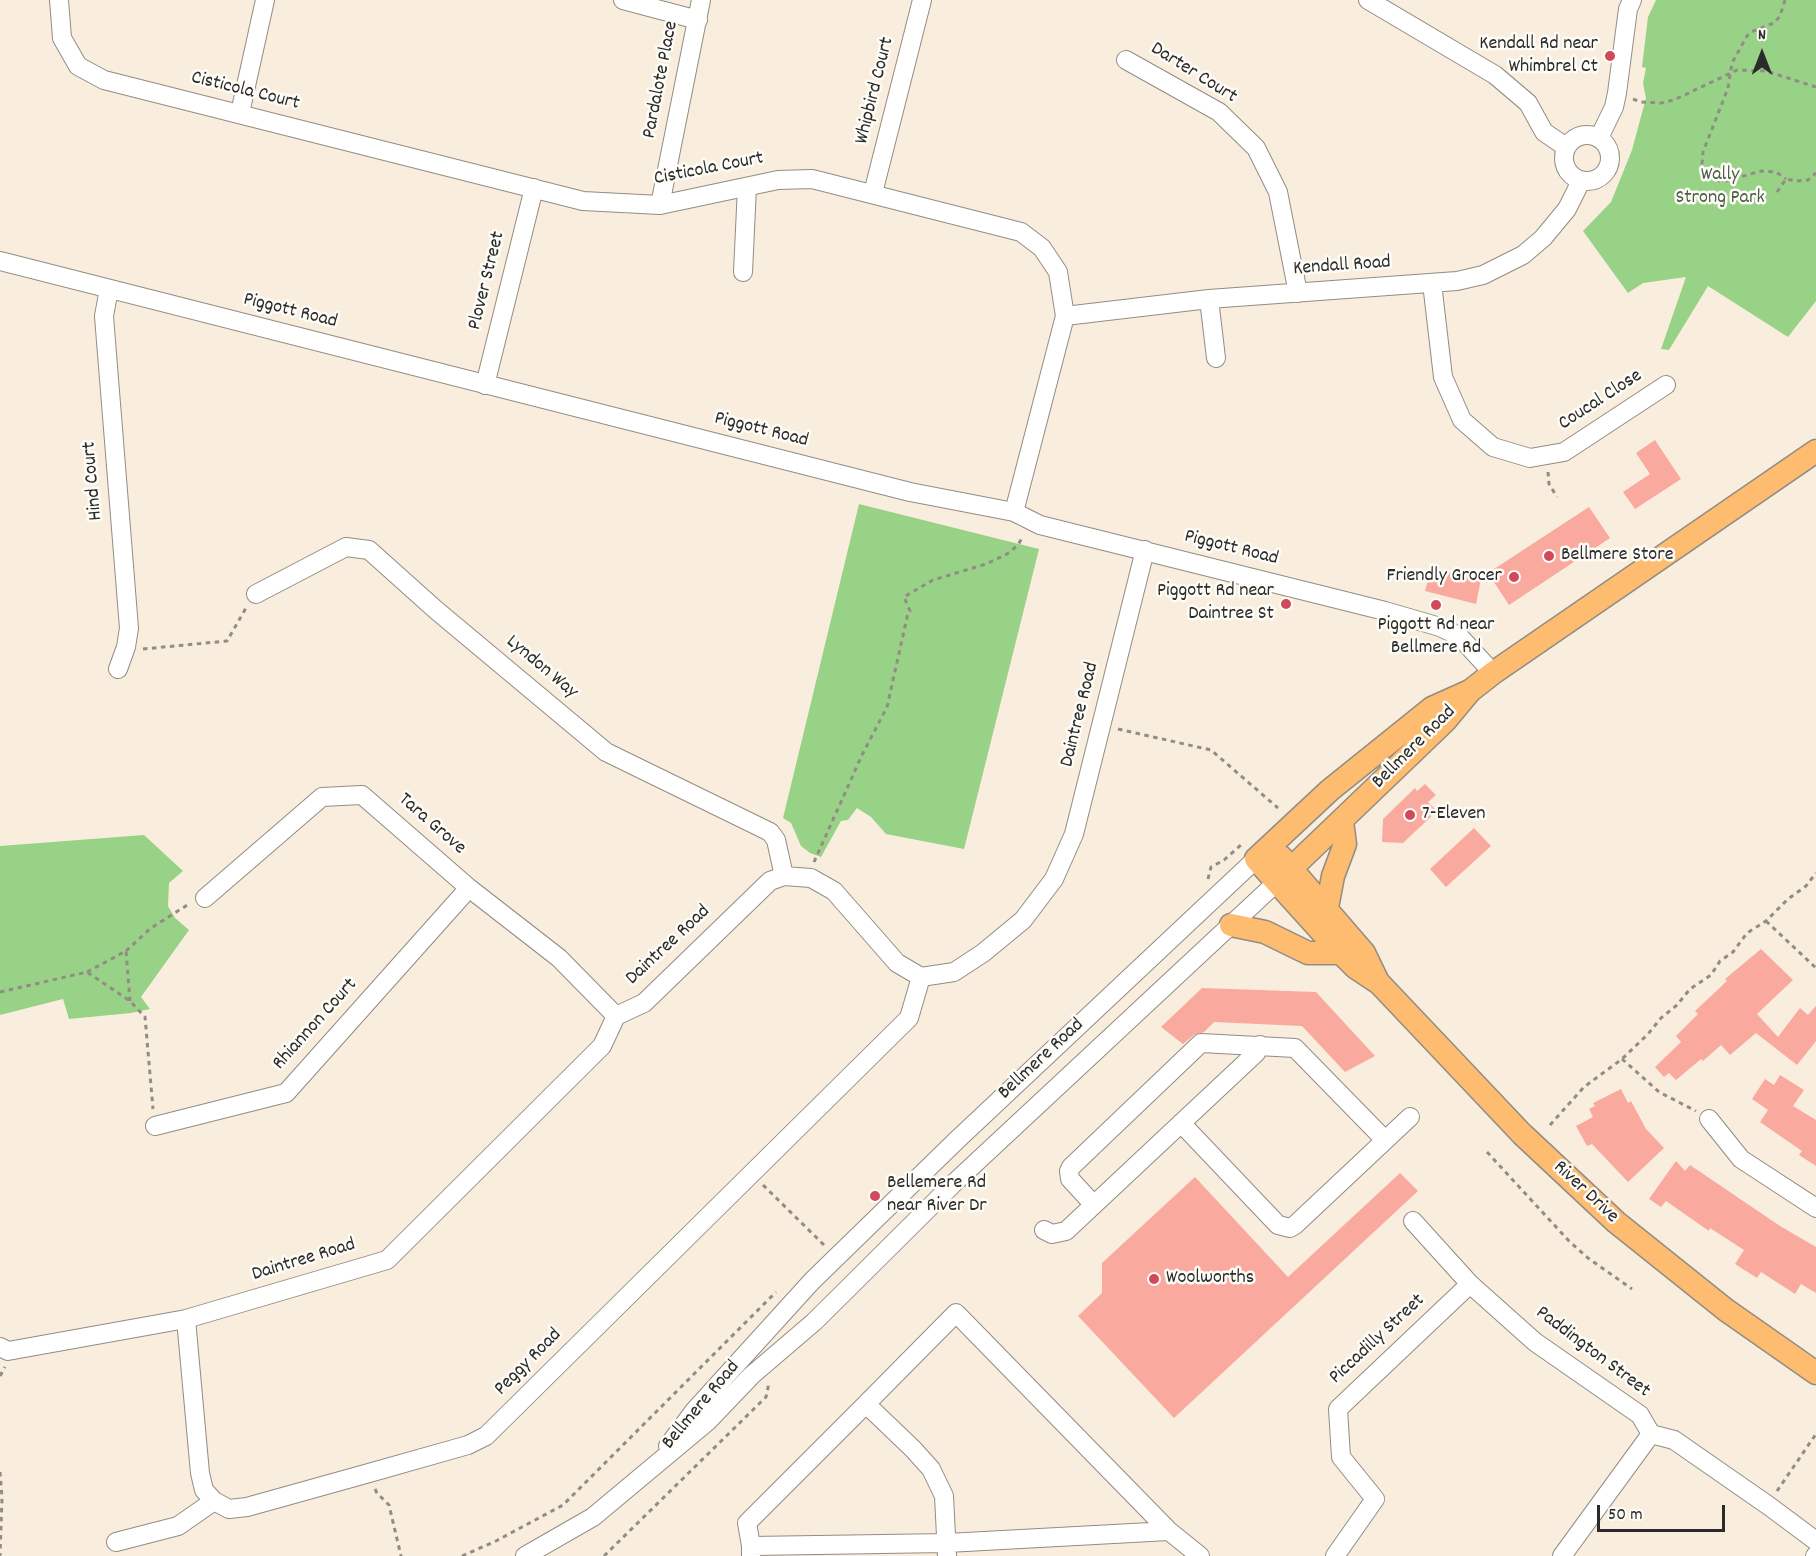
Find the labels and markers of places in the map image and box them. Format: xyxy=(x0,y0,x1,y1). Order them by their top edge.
place label: Kendall Rd near Whimbrel Ct xyxy=(1479,33,1598,80)
marker: Kendall Rd near Whimbrel Ct xyxy=(1603,49,1617,63)
place label: Bellmere Store xyxy=(1561,544,1673,568)
marker: Bellmere Store xyxy=(1542,549,1556,563)
place label: Friendly Grocer xyxy=(1386,565,1502,589)
marker: Friendly Grocer xyxy=(1507,570,1521,584)
place label: Piggott Rd near Daintree St xyxy=(1157,580,1274,627)
marker: Piggott Rd near Daintree St xyxy=(1279,597,1293,611)
marker: Piggott Rd near Bellmere Rd xyxy=(1429,598,1443,612)
place label: Piggott Rd near Bellmere Rd xyxy=(1377,614,1495,661)
place label: 7-Eleven xyxy=(1422,803,1486,827)
marker: 7-Eleven xyxy=(1403,808,1417,822)
place label: Bellemere Rd near River Dr xyxy=(887,1172,987,1219)
marker: Bellemere Rd near River Dr xyxy=(868,1189,882,1203)
place label: Woolworths xyxy=(1166,1267,1254,1291)
marker: Woolworths xyxy=(1147,1272,1161,1286)

